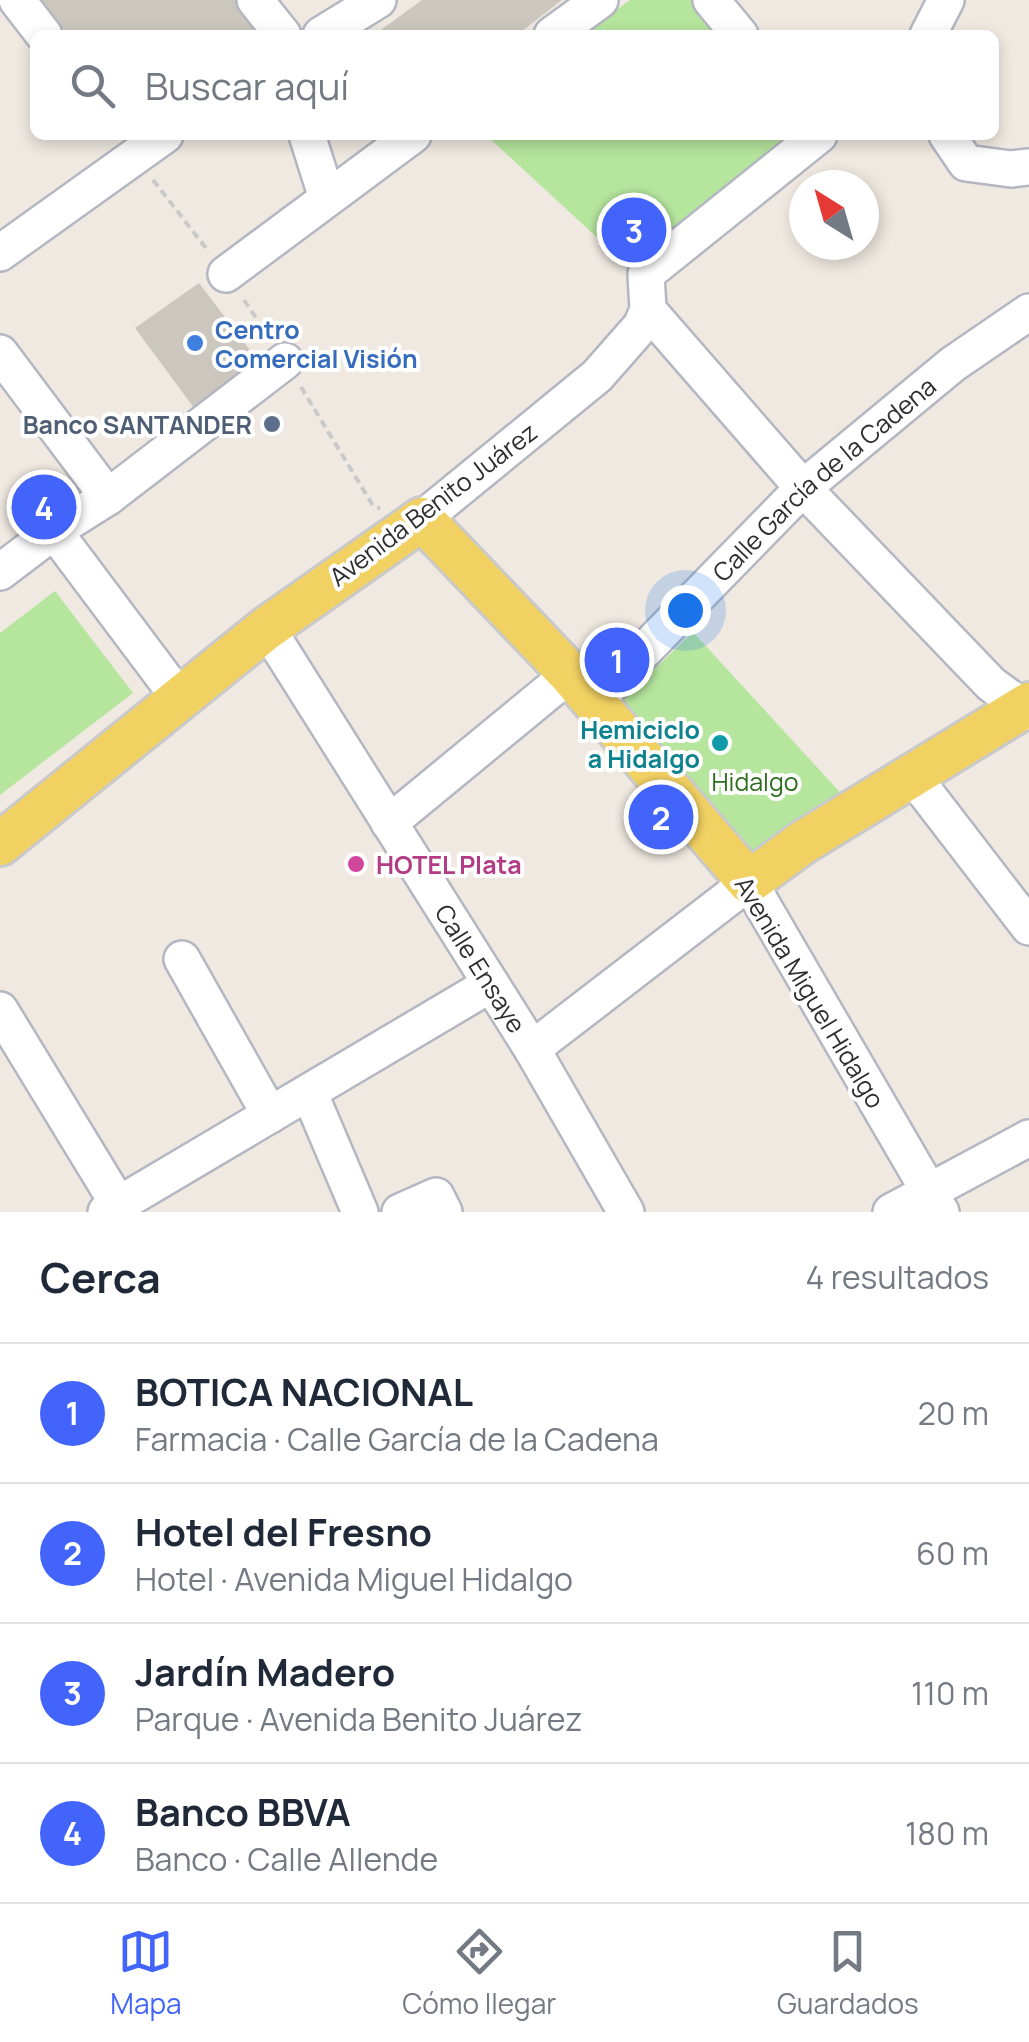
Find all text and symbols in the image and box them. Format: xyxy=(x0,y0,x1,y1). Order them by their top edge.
search box xyxy=(30,30,999,140)
icon: search xyxy=(65,58,120,113)
text: Buscar aquí xyxy=(145,59,349,111)
north arrow xyxy=(789,170,879,260)
pin: 3 xyxy=(602,192,666,268)
place label: Centro Comercial Visión xyxy=(215,312,418,376)
marker: Centro Comercial Visión xyxy=(184,332,206,354)
street label: Calle García de la Cadena xyxy=(704,368,943,589)
place label: Banco SANTANDER xyxy=(23,407,252,442)
marker: Banco SANTANDER xyxy=(261,413,283,435)
street label: Avenida Benito Juárez xyxy=(322,414,544,594)
pin: 4 xyxy=(12,470,76,544)
your location xyxy=(660,585,711,636)
pin: 1 xyxy=(584,622,650,698)
place label: Hemiciclo a Hidalgo xyxy=(580,712,700,776)
marker: Hemiciclo a Hidalgo xyxy=(709,732,731,754)
park label: Hidalgo xyxy=(711,764,799,799)
pin: 2 xyxy=(628,780,694,854)
place label: HOTEL Plata xyxy=(376,847,522,882)
marker: HOTEL Plata xyxy=(345,853,367,875)
street label: Avenida Miguel Hidalgo xyxy=(727,870,893,1114)
street label: Calle Ensaye xyxy=(427,897,535,1039)
text: Cerca xyxy=(40,1248,161,1306)
text: 4 resultados xyxy=(805,1255,989,1299)
text: BOTICA NACIONAL xyxy=(135,1365,473,1417)
text: 1 xyxy=(65,1391,80,1435)
text: 20 m xyxy=(918,1391,989,1435)
text: Farmacia · Calle García de la Cadena xyxy=(135,1417,659,1461)
text: Hotel del Fresno xyxy=(135,1505,432,1557)
text: 2 xyxy=(63,1531,82,1575)
text: 60 m xyxy=(916,1531,989,1575)
text: Hotel · Avenida Miguel Hidalgo xyxy=(135,1557,573,1601)
text: Jardín Madero xyxy=(135,1645,395,1697)
text: 3 xyxy=(63,1671,82,1715)
text: 110 m xyxy=(911,1671,989,1715)
text: Parque · Avenida Benito Juárez xyxy=(135,1697,582,1741)
text: Banco BBVA xyxy=(135,1785,351,1837)
text: 4 xyxy=(63,1811,82,1855)
text: 180 m xyxy=(905,1811,989,1855)
text: Banco · Calle Allende xyxy=(135,1837,438,1881)
tab: Mapa xyxy=(110,1924,182,2022)
tab: Cómo llegar xyxy=(402,1924,556,2022)
tab: Guardados xyxy=(777,1924,919,2022)

